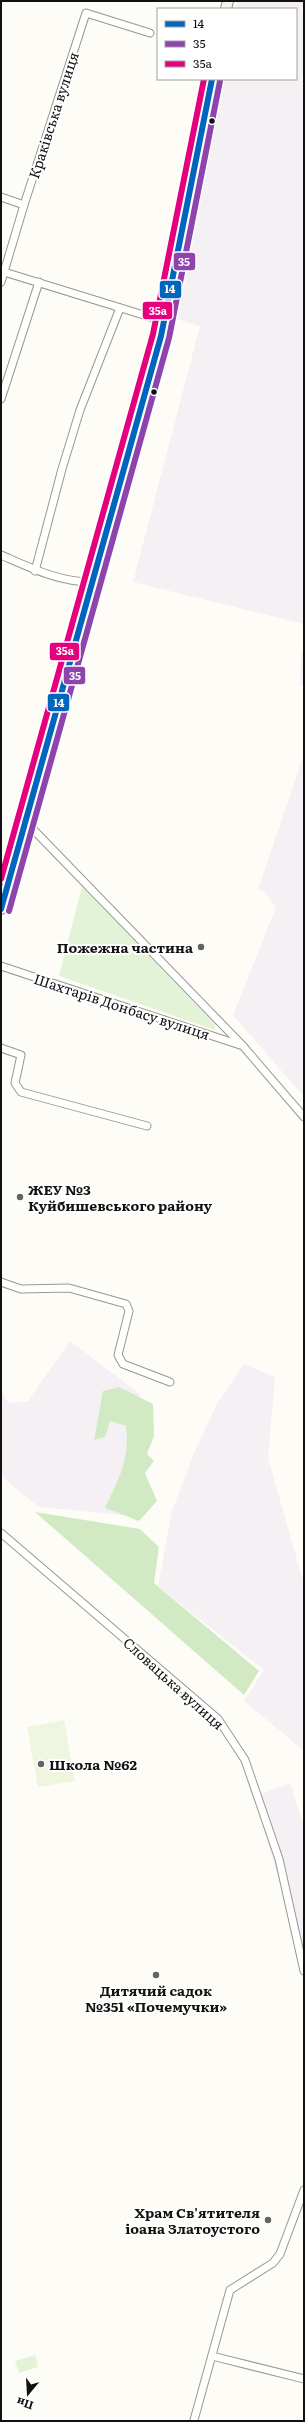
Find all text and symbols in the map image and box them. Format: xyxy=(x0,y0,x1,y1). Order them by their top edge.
legend xyxy=(157,8,297,80)
text: 14 xyxy=(193,14,204,32)
text: 35 xyxy=(193,34,206,52)
street label: Краківська вулиця xyxy=(23,49,83,181)
text: 35а xyxy=(193,54,213,72)
unlabelled marker xyxy=(207,116,217,126)
line badge: 35 xyxy=(173,252,196,271)
text: 35 xyxy=(178,253,190,269)
line badge: 14 xyxy=(159,280,182,299)
text: 14 xyxy=(165,280,176,296)
line badge: 35а xyxy=(142,301,173,320)
text: 35а xyxy=(149,302,168,318)
unlabelled marker xyxy=(149,387,159,397)
line badge: 35а xyxy=(49,642,80,661)
text: 35а xyxy=(56,642,75,658)
line badge: 35 xyxy=(63,666,86,685)
text: 35 xyxy=(69,667,81,683)
line badge: 14 xyxy=(47,693,70,712)
text: 14 xyxy=(54,694,65,710)
place label: Пожежна частина xyxy=(57,937,194,957)
marker: Пожежна частина xyxy=(196,942,206,952)
street label: Шахтарів Донбасу вулиця xyxy=(32,968,212,1044)
place label: ЖЕУ №3 Куйбишевського району xyxy=(28,1179,212,1215)
marker: ЖЕУ №3 Куйбишевського району xyxy=(15,1192,25,1202)
street label: Словацька вулиця xyxy=(119,1632,229,1734)
place label: Школа №62 xyxy=(49,1754,137,1774)
marker: Школа №62 xyxy=(36,1759,46,1769)
marker: Дитячий садок №351 «Почемучки» xyxy=(151,1970,161,1980)
place label: Дитячий садок №351 «Почемучки» xyxy=(85,1980,228,2016)
place label: Храм Св'ятителя іоана Златоустого xyxy=(125,2202,260,2238)
marker: Храм Св'ятителя іоана Златоустого xyxy=(263,2215,273,2225)
north arrow xyxy=(8,2374,48,2414)
text: Пн xyxy=(14,2394,35,2415)

